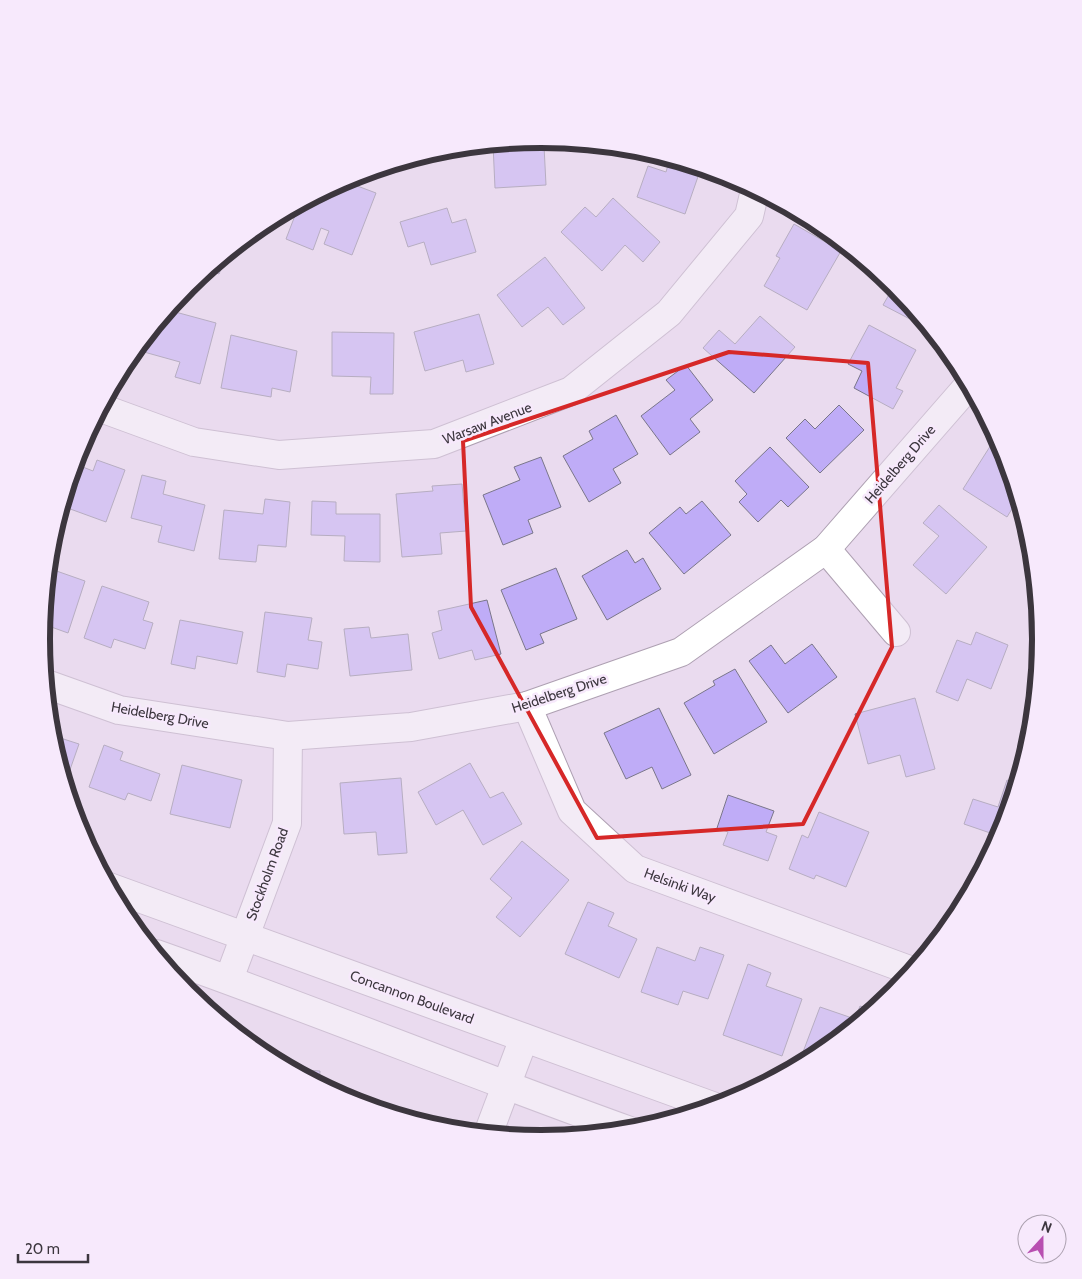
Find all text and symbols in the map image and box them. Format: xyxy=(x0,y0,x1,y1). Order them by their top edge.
street label: Warsaw Avenue xyxy=(440,398,534,448)
street label: Heidelberg Drive xyxy=(861,421,939,507)
street label: Heidelberg Drive xyxy=(509,669,609,717)
street label: Heidelberg Drive xyxy=(110,698,210,732)
street label: Stockholm Road xyxy=(242,825,292,923)
street label: Helsinki Way xyxy=(642,864,718,906)
street label: Concannon Boulevard xyxy=(348,966,476,1028)
north arrow xyxy=(1017,1214,1067,1264)
text: N xyxy=(1039,1217,1055,1237)
scale bar xyxy=(18,1232,88,1264)
text: 20 m xyxy=(25,1240,60,1258)

